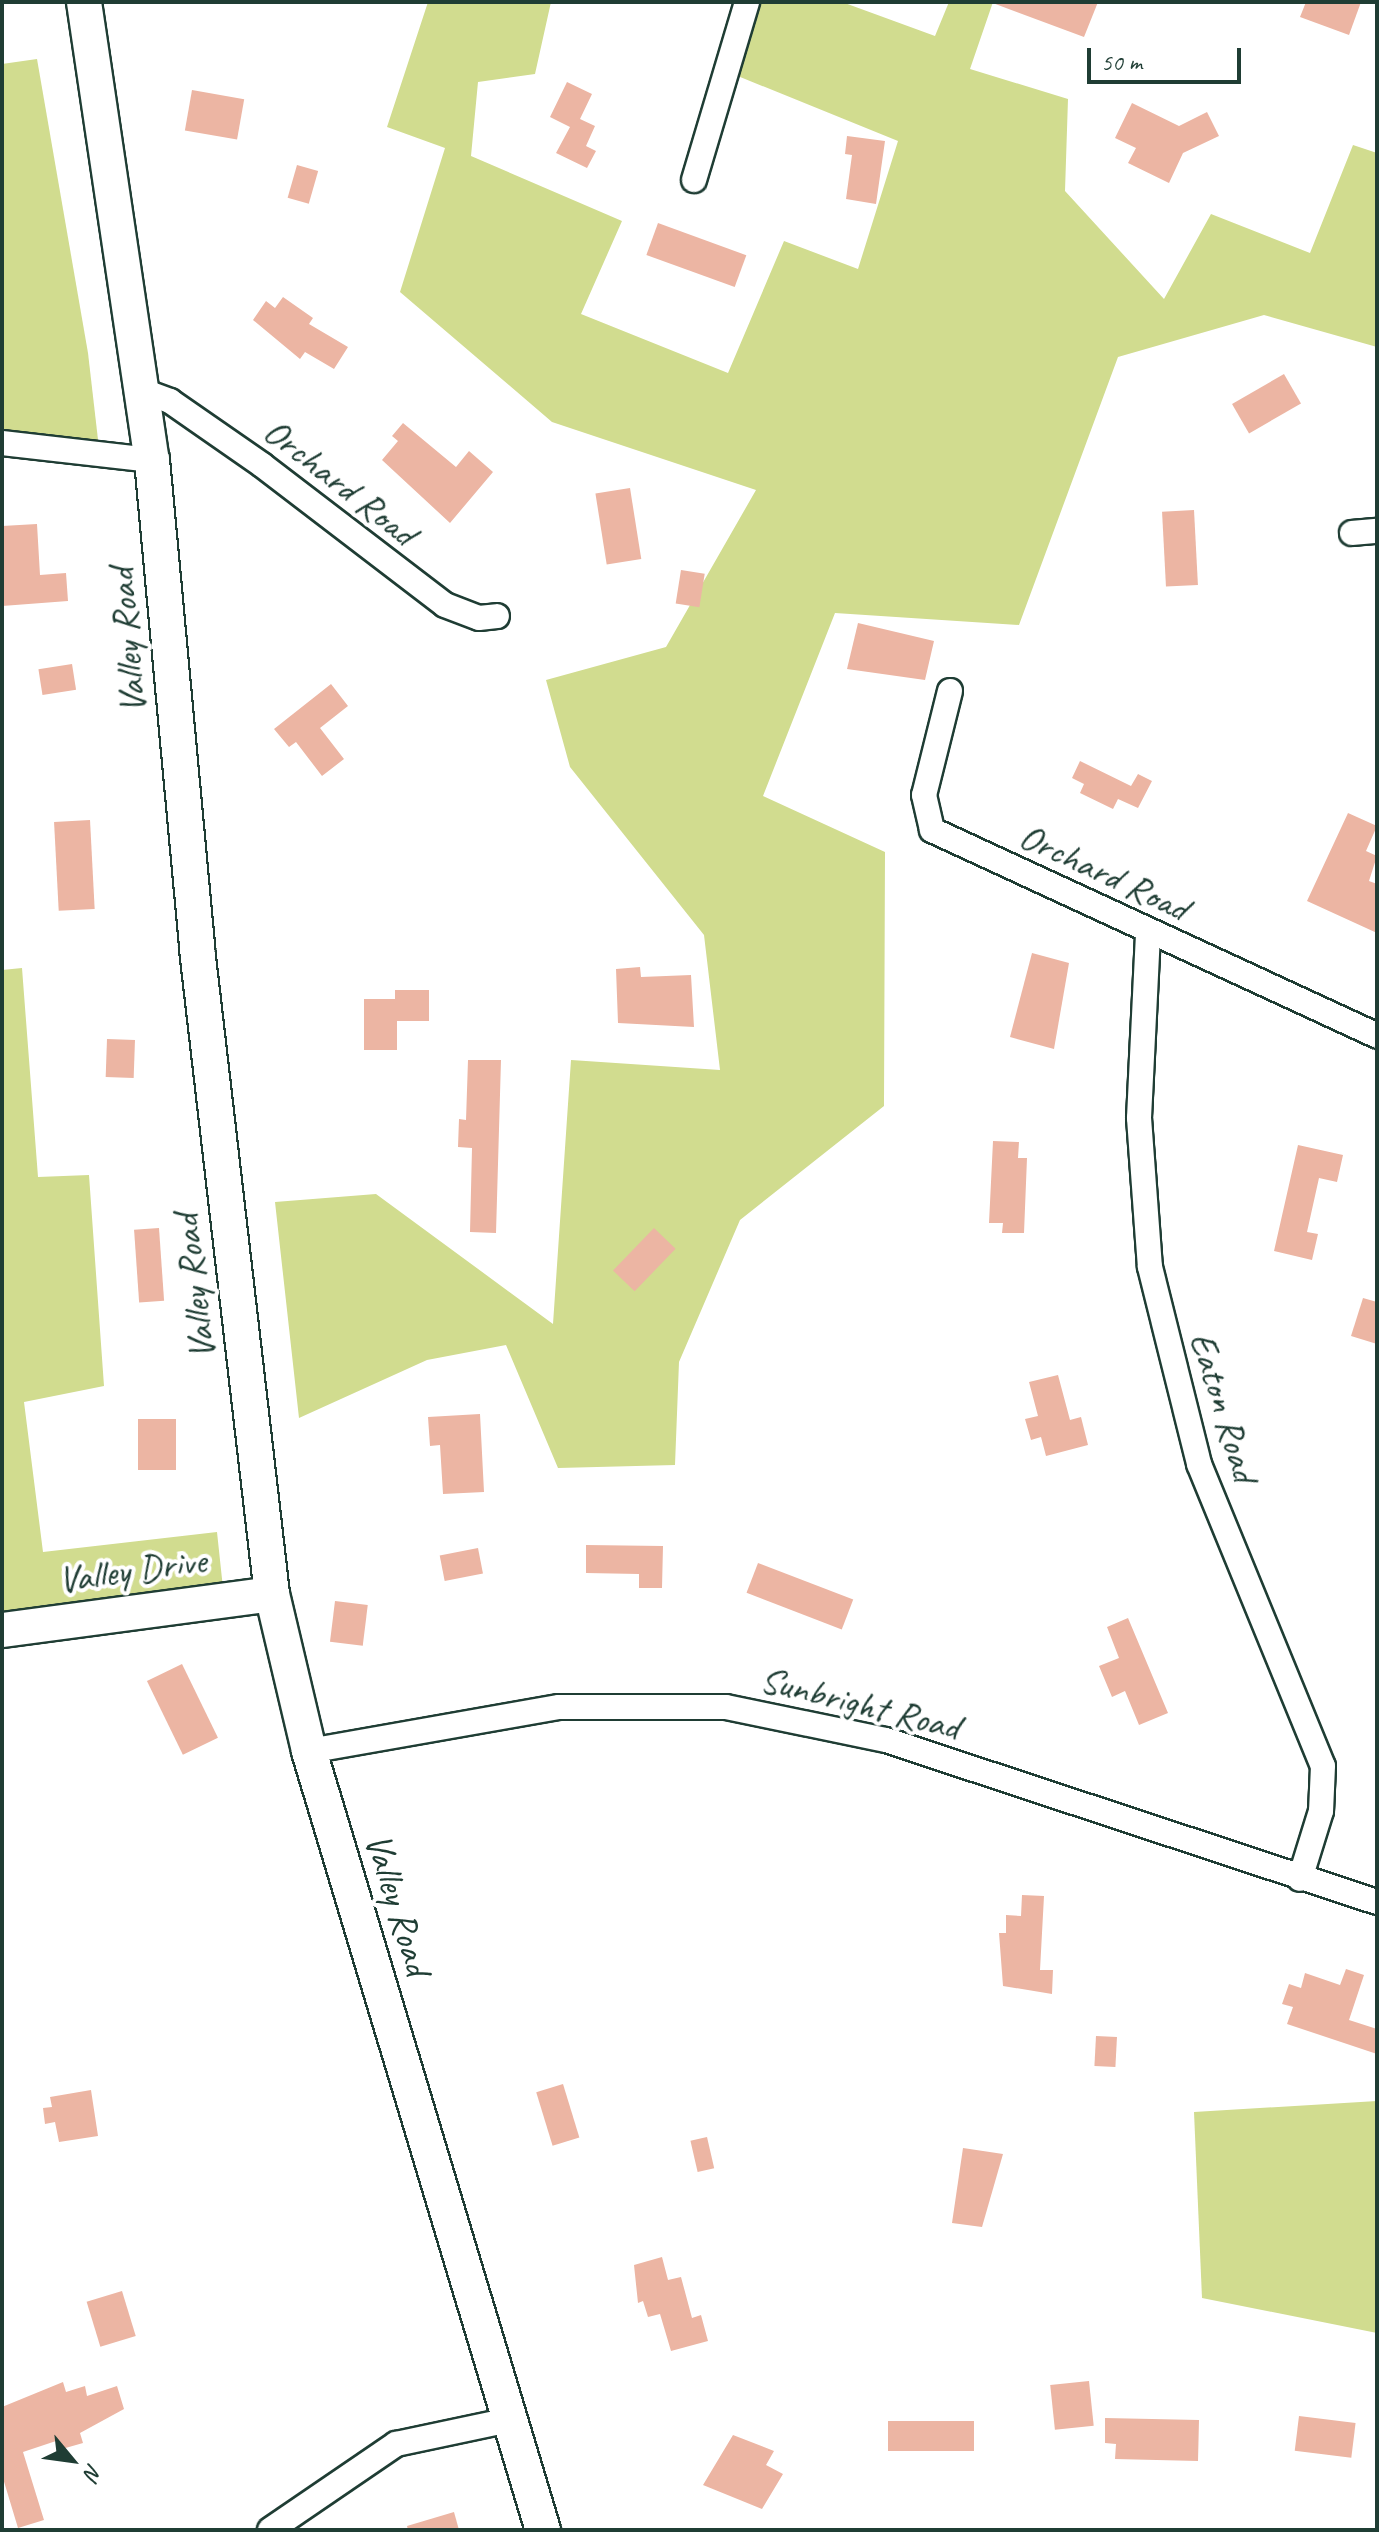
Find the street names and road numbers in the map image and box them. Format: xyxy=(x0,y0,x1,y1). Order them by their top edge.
street label: Orchard Road xyxy=(255,408,425,556)
street label: Valley Road xyxy=(98,567,156,715)
street label: Orchard Road xyxy=(1012,813,1196,931)
street label: Valley Road xyxy=(163,1213,225,1361)
street label: Eaton Road xyxy=(1180,1327,1268,1487)
street label: Valley Drive xyxy=(55,1537,209,1603)
street label: Sunbright Road xyxy=(756,1656,964,1750)
street label: Valley Road xyxy=(355,1828,441,1980)

